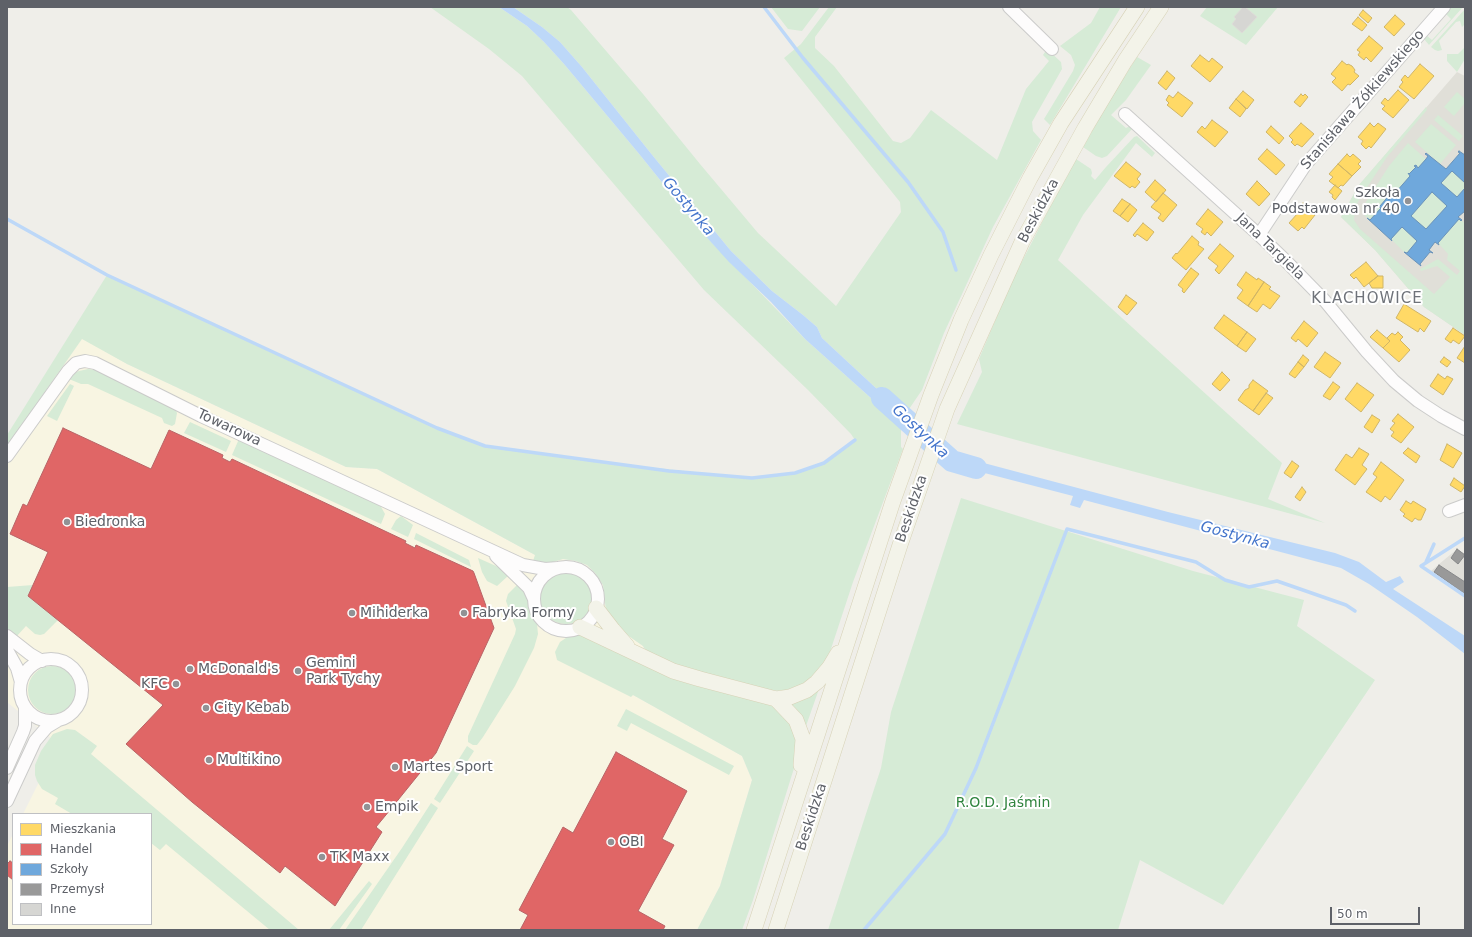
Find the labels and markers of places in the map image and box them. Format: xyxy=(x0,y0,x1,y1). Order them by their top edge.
place label: Szkoła Podstawowa nr 40 xyxy=(1272,185,1400,218)
marker: Szkoła Podstawowa nr 40 xyxy=(1403,196,1413,206)
place label: Biedronka xyxy=(75,514,145,530)
marker: Biedronka xyxy=(62,517,72,527)
place label: Mihiderka xyxy=(360,605,428,621)
place label: Fabryka Formy xyxy=(472,605,575,621)
marker: Mihiderka xyxy=(347,608,357,618)
marker: Fabryka Formy xyxy=(459,608,469,618)
place label: Gemini Park Tychy xyxy=(306,655,380,688)
place label: McDonald's xyxy=(198,661,278,677)
marker: McDonald's xyxy=(185,664,195,674)
marker: Gemini Park Tychy xyxy=(293,666,303,676)
place label: KFC xyxy=(141,676,168,692)
marker: KFC xyxy=(171,679,181,689)
place label: City Kebab xyxy=(214,700,289,716)
marker: City Kebab xyxy=(201,703,211,713)
place label: Multikino xyxy=(217,752,281,768)
marker: Multikino xyxy=(204,755,214,765)
place label: Martes Sport xyxy=(403,759,493,775)
marker: Martes Sport xyxy=(390,762,400,772)
place label: Empik xyxy=(375,799,418,815)
marker: Empik xyxy=(362,802,372,812)
place label: OBI xyxy=(619,834,644,850)
marker: OBI xyxy=(606,837,616,847)
place label: TK Maxx xyxy=(330,849,389,865)
marker: TK Maxx xyxy=(317,852,327,862)

